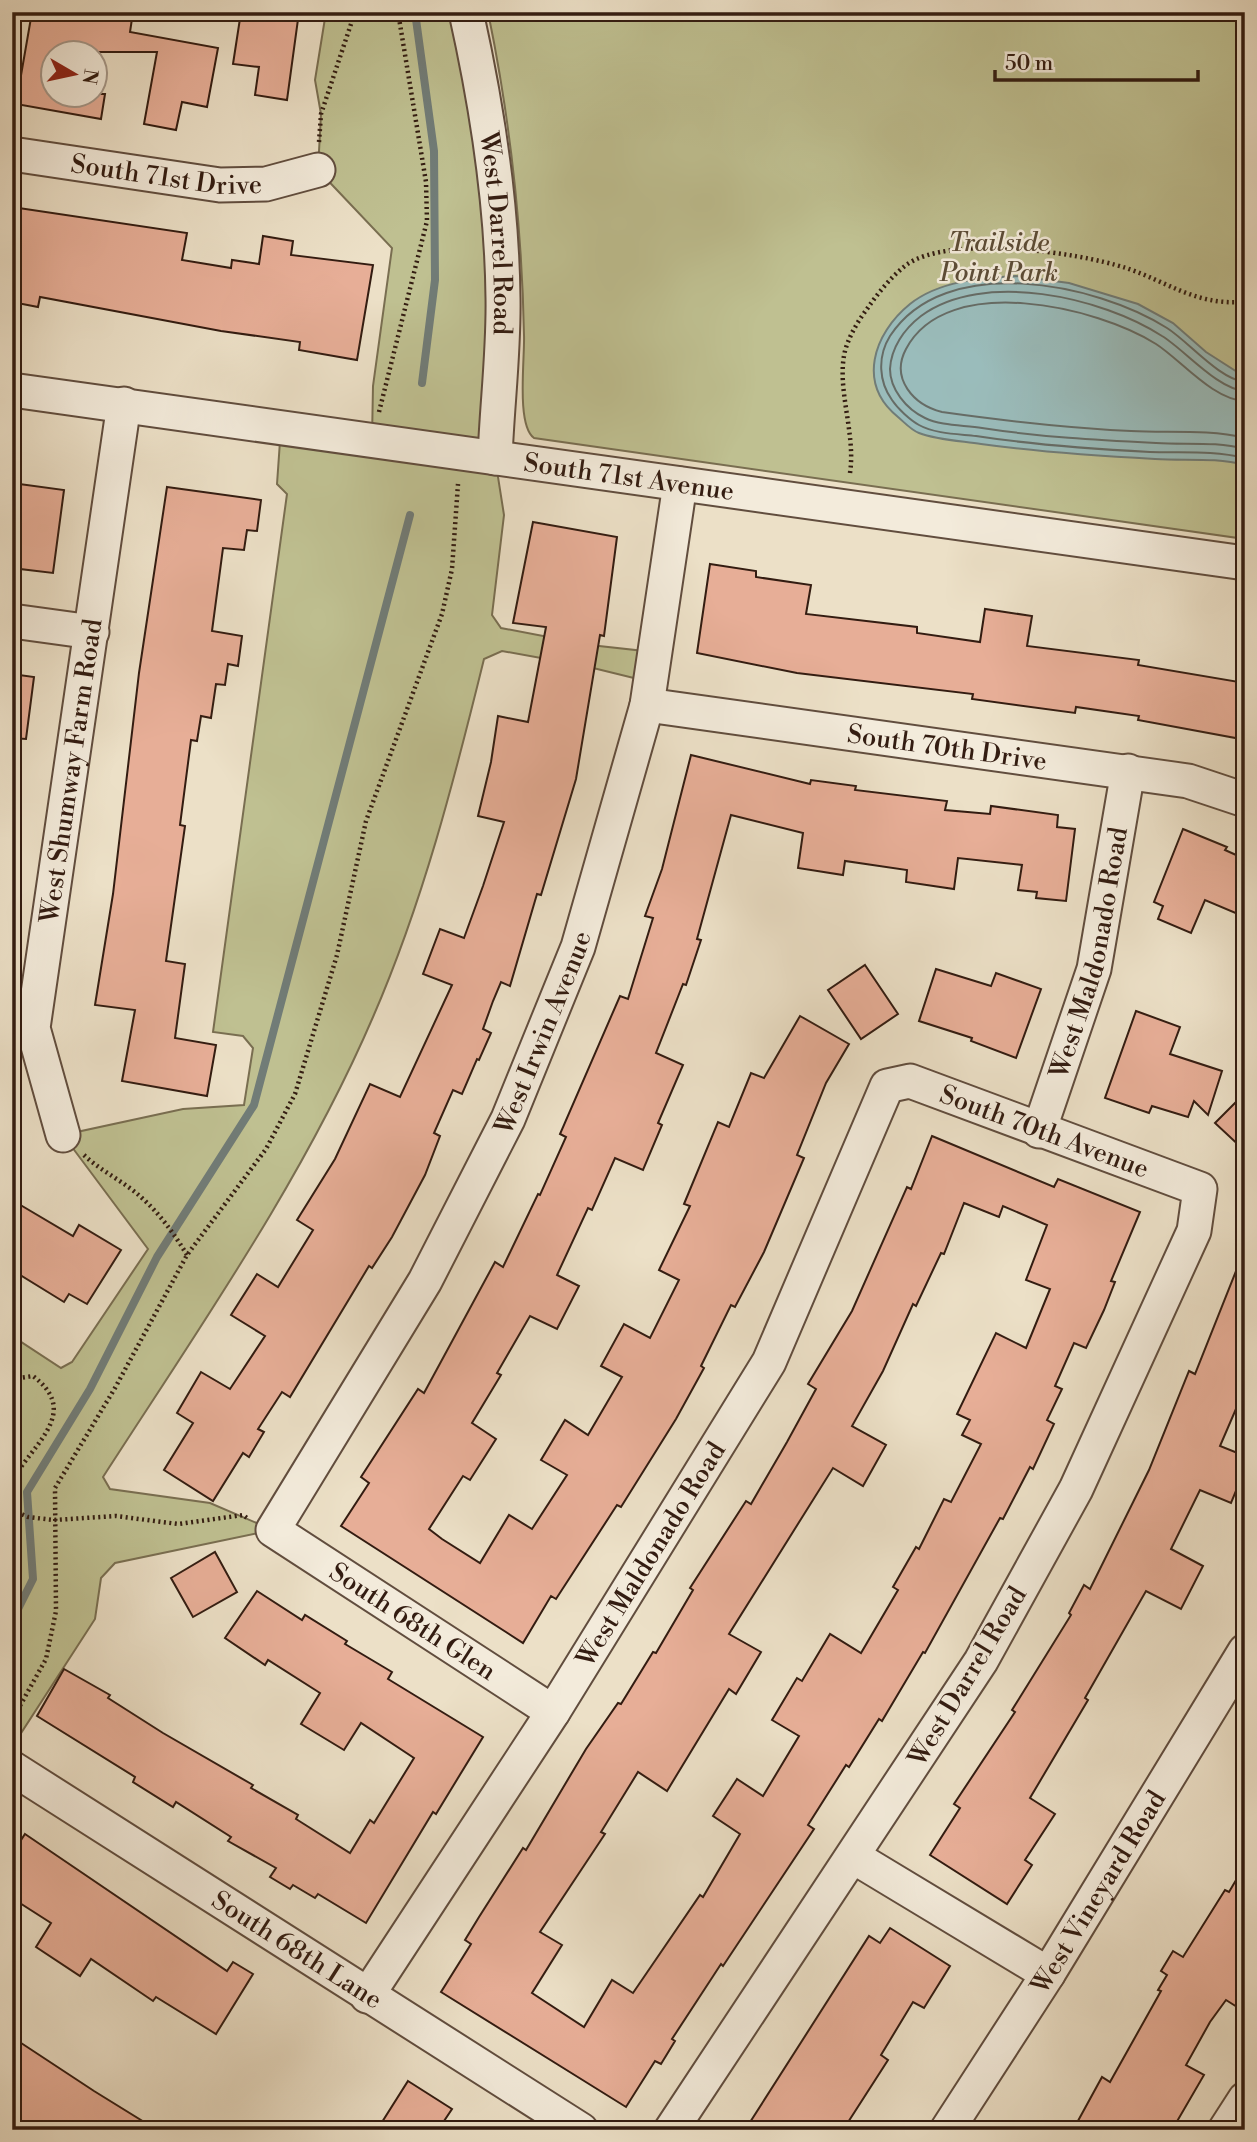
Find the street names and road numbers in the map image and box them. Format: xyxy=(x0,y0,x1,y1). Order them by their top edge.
street label: West Darrel Road xyxy=(472,129,518,336)
street label: South 71st Drive xyxy=(69,148,262,202)
street label: South 71st Avenue xyxy=(522,447,736,508)
street label: West Shumway Farm Road xyxy=(33,617,110,926)
street label: South 70th Drive xyxy=(845,718,1049,778)
street label: West Maldonado Road xyxy=(1043,824,1135,1084)
street label: West Irwin Avenue xyxy=(487,928,599,1141)
street label: South 70th Avenue xyxy=(935,1079,1153,1186)
street label: West Maldonado Road xyxy=(569,1436,733,1674)
street label: South 68th Glen xyxy=(323,1556,502,1688)
street label: West Darrel Road xyxy=(901,1581,1034,1773)
street label: West Vineyard Road xyxy=(1024,1785,1173,2001)
street label: South 68th Lane xyxy=(205,1884,388,2016)

